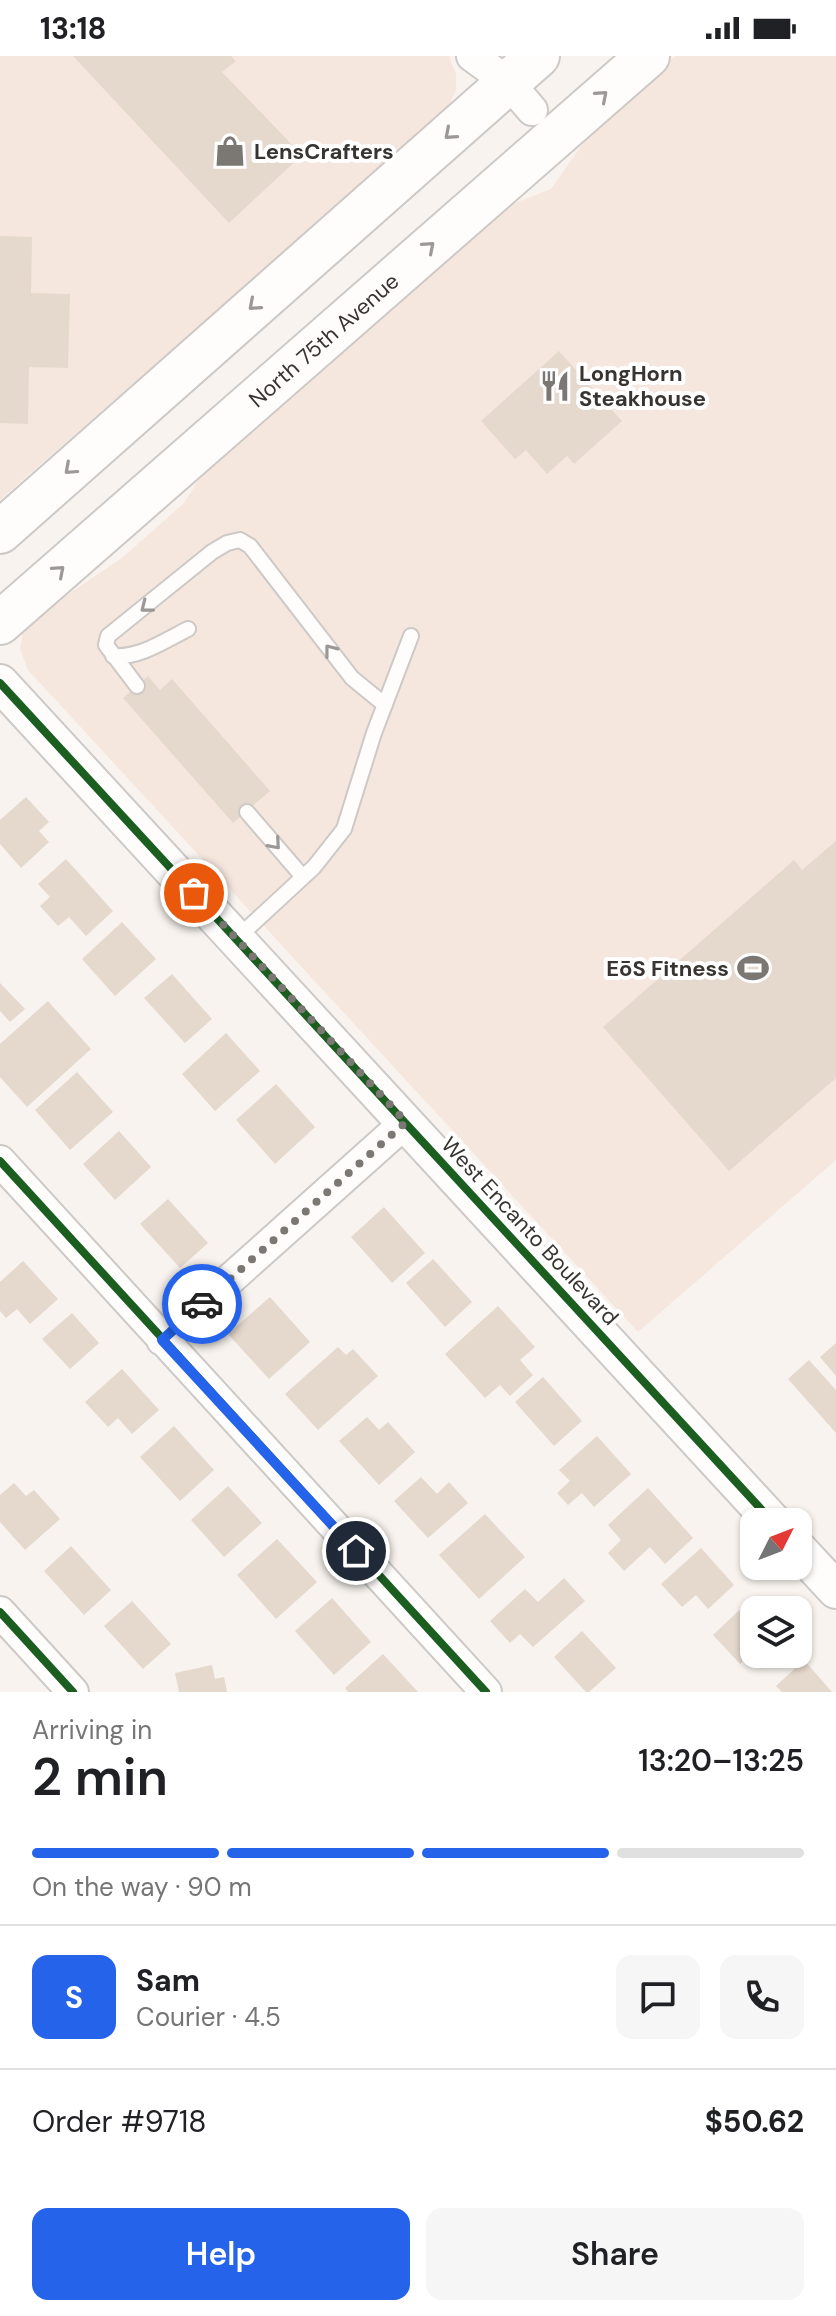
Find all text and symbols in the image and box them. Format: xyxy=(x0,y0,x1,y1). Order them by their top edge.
text: 13:18 xyxy=(40,9,107,48)
one-way arrow xyxy=(593,91,608,106)
one-way arrow xyxy=(444,124,459,139)
shop icon: LensCrafters xyxy=(213,134,247,168)
place label: LensCrafters xyxy=(254,137,394,166)
one-way arrow xyxy=(420,242,434,257)
street label: North 75th Avenue xyxy=(243,266,405,413)
one-way arrow xyxy=(249,296,264,310)
place label: LongHorn Steakhouse xyxy=(579,359,706,413)
restaurant icon: LongHorn Steakhouse xyxy=(538,369,572,403)
one-way arrow xyxy=(65,460,80,474)
one-way arrow xyxy=(49,567,64,581)
one-way arrow xyxy=(141,597,155,612)
one-way arrow xyxy=(326,644,340,659)
one-way arrow xyxy=(265,835,280,850)
pin xyxy=(160,859,228,927)
icon: bag xyxy=(172,871,216,915)
sports icon: EōS Fitness xyxy=(736,951,770,985)
place label: EōS Fitness xyxy=(606,954,729,983)
street label: West Encanto Boulevard xyxy=(435,1131,625,1331)
courier xyxy=(162,1264,242,1344)
icon: car xyxy=(180,1282,224,1326)
north arrow xyxy=(740,1508,812,1580)
map controls xyxy=(740,1508,812,1668)
pin xyxy=(322,1517,390,1585)
icon: home xyxy=(334,1529,378,1573)
button: layers xyxy=(740,1596,812,1668)
text: Arriving in xyxy=(32,1713,152,1747)
text: 13:20–13:25 xyxy=(638,1741,804,1780)
text: 2 min xyxy=(32,1743,168,1811)
text: On the way · 90 m xyxy=(32,1870,252,1904)
button: chat xyxy=(616,1955,700,2039)
button: phone xyxy=(720,1955,804,2039)
text: Sam xyxy=(136,1961,200,2000)
text: S xyxy=(65,1978,83,2017)
text: Courier · 4.5 xyxy=(136,2000,281,2034)
text: Order #9718 xyxy=(32,2102,207,2141)
text: $50.62 xyxy=(705,2102,804,2141)
button: Help xyxy=(32,2208,410,2300)
button: Share xyxy=(426,2208,804,2300)

